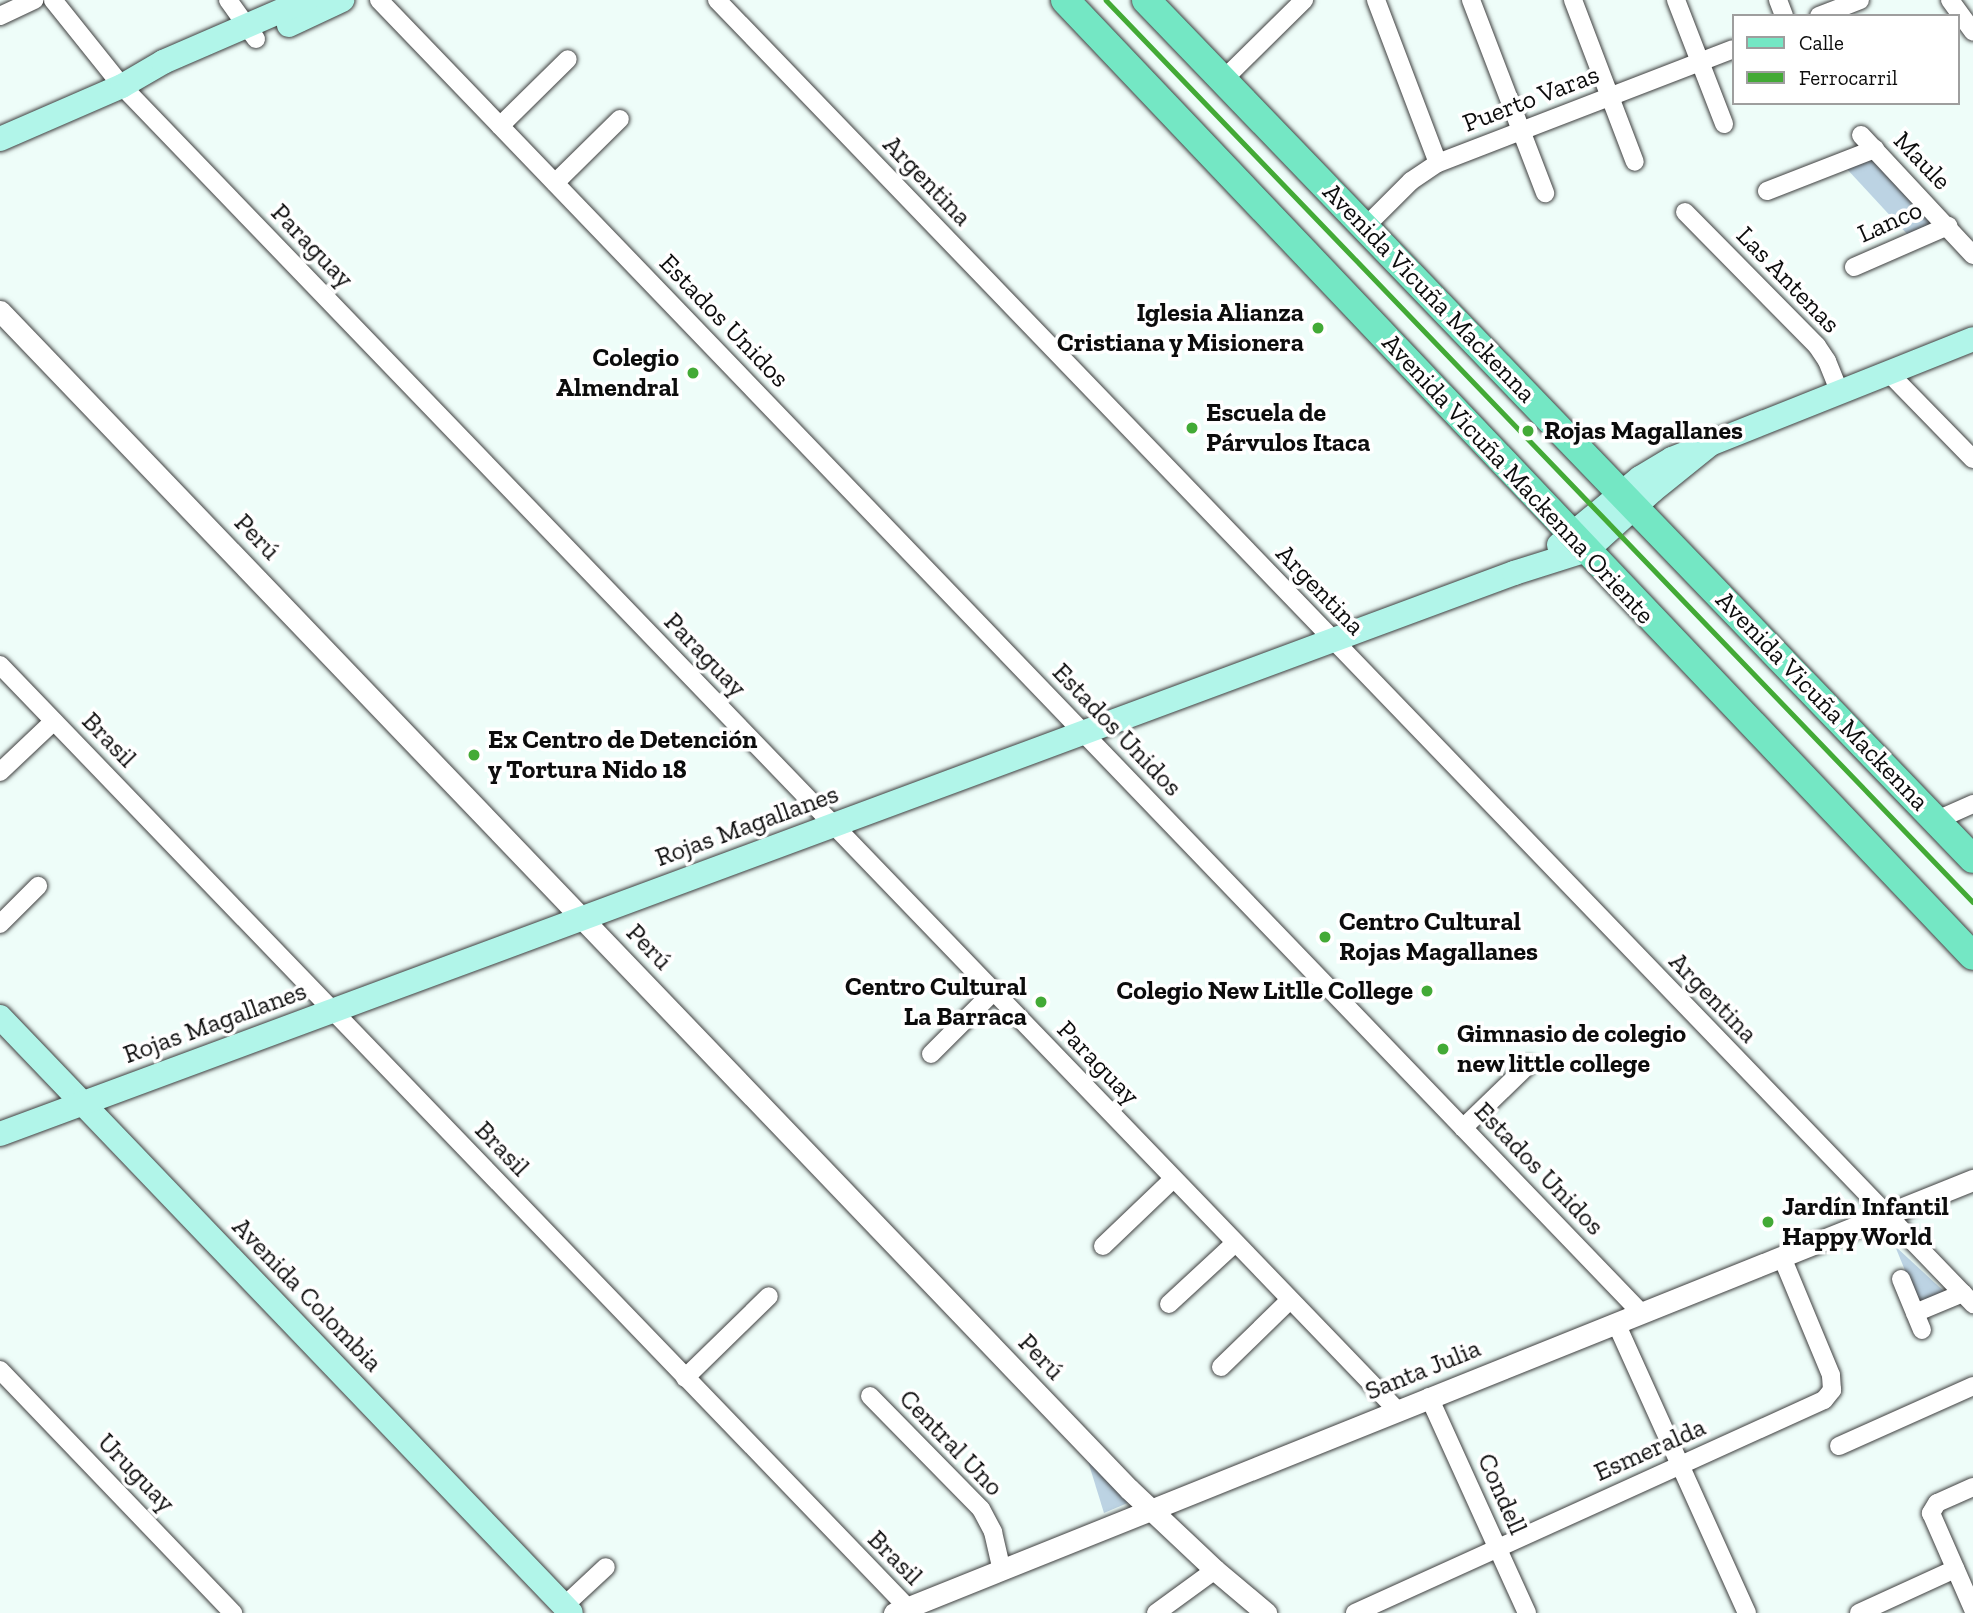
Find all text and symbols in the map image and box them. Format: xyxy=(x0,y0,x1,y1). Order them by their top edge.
legend xyxy=(1731,14,1959,105)
text: Calle xyxy=(1799,30,1844,55)
street label: Puerto Varas xyxy=(1458,59,1604,139)
text: Ferrocarril xyxy=(1799,65,1898,90)
street label: Maule xyxy=(1887,125,1957,197)
street label: Argentina xyxy=(876,129,978,233)
street label: Avenida Vicuña Mackenna xyxy=(1316,176,1542,410)
street label: Lanco xyxy=(1853,194,1927,250)
street label: Paraguay xyxy=(264,197,360,295)
street label: Las Antenas xyxy=(1729,220,1847,340)
street label: Estados Unidos xyxy=(653,248,795,394)
place label: Iglesia Alianza Cristiana y Misionera xyxy=(1056,297,1304,358)
marker: Iglesia Alianza Cristiana y Misionera xyxy=(1310,320,1326,336)
street label: Avenida Vicuña Mackenna Oriente xyxy=(1375,327,1661,631)
place label: Colegio Almendral xyxy=(556,342,679,404)
marker: Colegio Almendral xyxy=(685,365,701,381)
place label: Escuela de Párvulos Itaca xyxy=(1206,397,1370,458)
place label: Rojas Magallanes xyxy=(1544,415,1743,447)
marker: Escuela de Párvulos Itaca xyxy=(1184,420,1200,436)
marker: Rojas Magallanes xyxy=(1518,421,1538,441)
street label: Perú xyxy=(228,507,286,567)
street label: Argentina xyxy=(1269,538,1371,642)
street label: Avenida Vicuña Mackenna xyxy=(1709,584,1935,818)
street label: Paraguay xyxy=(657,606,753,704)
street label: Estados Unidos xyxy=(1046,657,1188,803)
street label: Brasil xyxy=(75,706,143,774)
place label: Ex Centro de Detención y Tortura Nido 18 xyxy=(488,724,758,786)
marker: Ex Centro de Detención y Tortura Nido 18 xyxy=(466,747,482,763)
street label: Rojas Magallanes xyxy=(651,778,843,874)
place label: Centro Cultural Rojas Magallanes xyxy=(1339,906,1538,968)
street label: Perú xyxy=(620,917,678,977)
marker: Centro Cultural Rojas Magallanes xyxy=(1317,929,1333,945)
street label: Argentina xyxy=(1662,946,1764,1050)
place label: Centro Cultural La Barraca xyxy=(845,971,1027,1032)
street label: Rojas Magallanes xyxy=(119,975,311,1071)
place label: Colegio New Litlle College xyxy=(1116,975,1413,1007)
marker: Colegio New Litlle College xyxy=(1419,983,1435,999)
marker: Centro Cultural La Barraca xyxy=(1033,994,1049,1010)
street label: Paraguay xyxy=(1050,1014,1146,1112)
place label: Gimnasio de colegio new little college xyxy=(1457,1018,1686,1080)
marker: Gimnasio de colegio new little college xyxy=(1435,1041,1451,1057)
street label: Estados Unidos xyxy=(1468,1096,1610,1242)
street label: Brasil xyxy=(468,1115,536,1183)
place label: Jardín Infantil Happy World xyxy=(1782,1191,1949,1252)
street label: Avenida Colombia xyxy=(226,1211,388,1379)
marker: Jardín Infantil Happy World xyxy=(1760,1214,1776,1230)
street label: Perú xyxy=(1012,1327,1070,1387)
street label: Santa Julia xyxy=(1361,1333,1485,1407)
street label: Central Uno xyxy=(892,1383,1010,1503)
street label: Esmeralda xyxy=(1589,1412,1711,1488)
street label: Uruguay xyxy=(91,1427,181,1519)
street label: Condell xyxy=(1470,1449,1534,1539)
street label: Brasil xyxy=(861,1524,929,1592)

